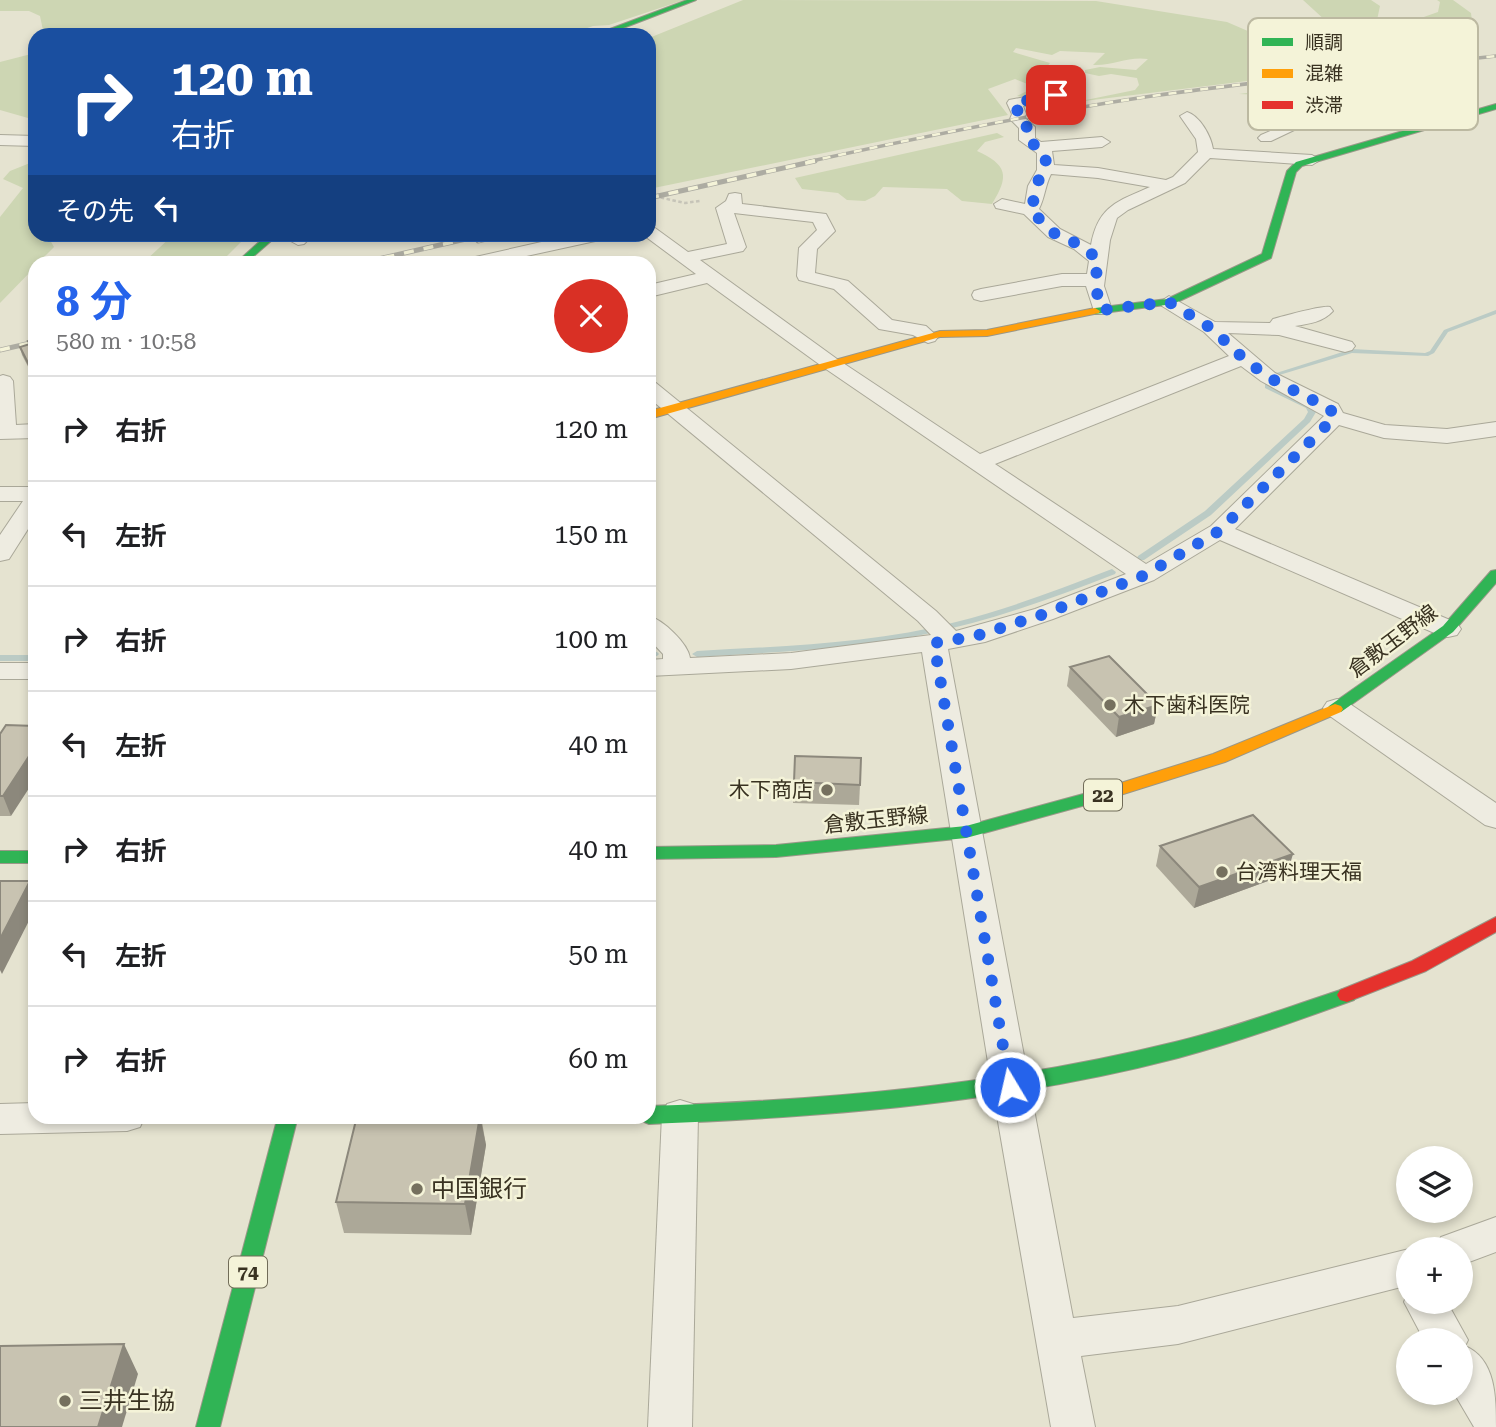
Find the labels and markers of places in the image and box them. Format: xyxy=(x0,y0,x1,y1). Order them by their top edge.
pin xyxy=(1026,65,1086,125)
place label: 木下歯科医院 xyxy=(1124,693,1250,717)
marker: 木下歯科医院 xyxy=(1102,697,1118,713)
place label: 木下商店 xyxy=(729,778,813,802)
marker: 木下商店 xyxy=(819,782,835,798)
place label: 台湾料理天福 xyxy=(1236,860,1362,884)
marker: 台湾料理天福 xyxy=(1214,864,1230,880)
place label: 中国銀行 xyxy=(431,1175,527,1203)
marker: 中国銀行 xyxy=(409,1181,425,1197)
place label: 三井生協 xyxy=(79,1387,175,1415)
marker: 三井生協 xyxy=(57,1393,73,1409)

